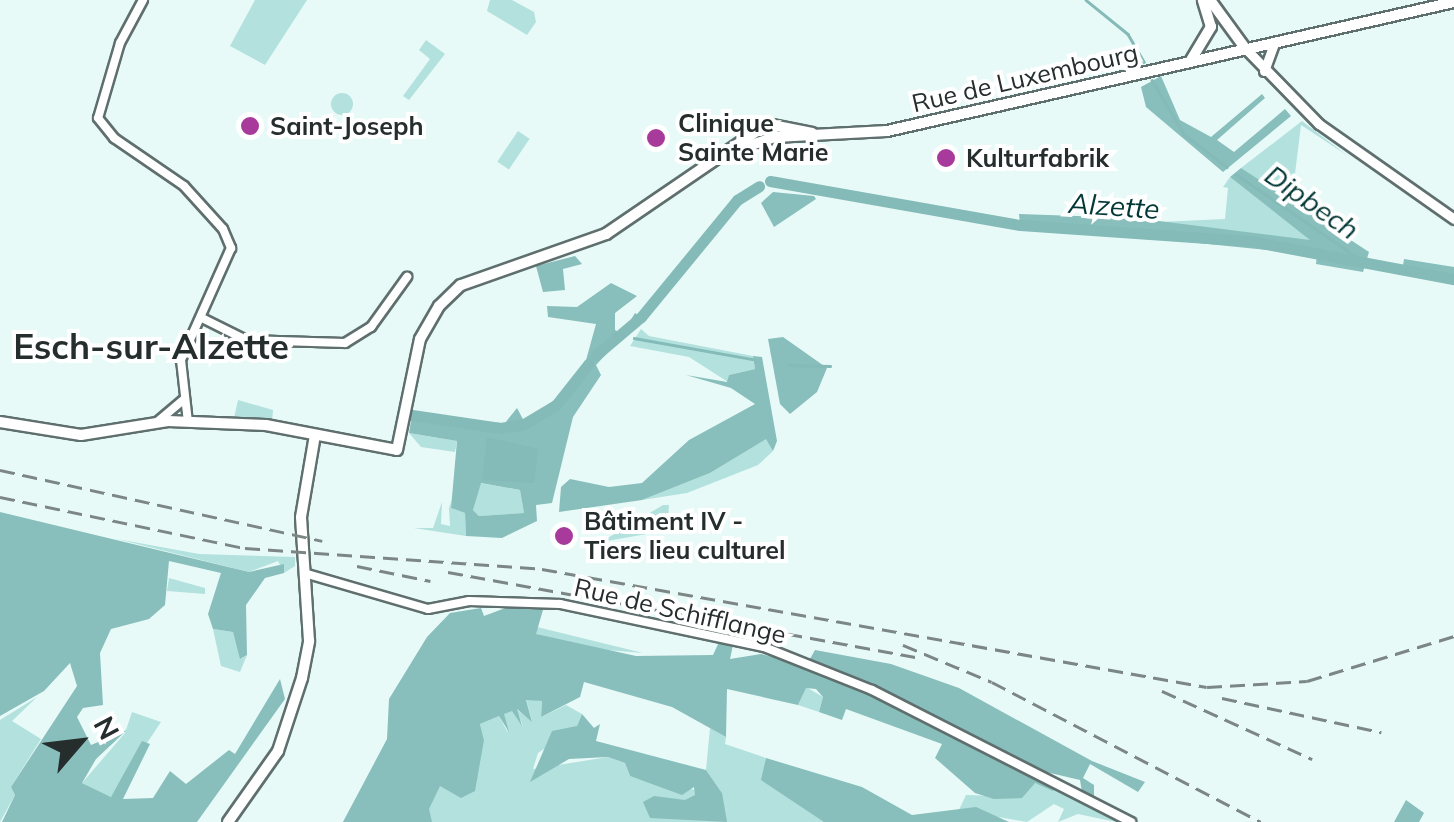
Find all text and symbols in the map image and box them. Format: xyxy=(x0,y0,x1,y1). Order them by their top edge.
street label: Rue de Luxembourg xyxy=(909,37,1141,119)
place label: Clinique Sainte Marie xyxy=(678,109,828,168)
place label: Saint-Joseph xyxy=(270,111,423,141)
marker: Saint-Joseph xyxy=(239,115,261,137)
marker: Clinique Sainte Marie xyxy=(643,125,669,151)
place label: Kulturfabrik xyxy=(966,143,1109,173)
marker: Kulturfabrik xyxy=(935,147,957,169)
water label: Dipbech xyxy=(1259,158,1365,246)
water label: Alzette xyxy=(1067,186,1161,226)
district label: Esch-sur-Alzette xyxy=(13,325,289,367)
place label: Bâtiment IV - Tiers lieu culturel xyxy=(584,507,786,566)
marker: Bâtiment IV - Tiers lieu culturel xyxy=(553,525,575,547)
street label: Rue de Schifflange xyxy=(571,572,789,650)
north arrow xyxy=(30,692,130,792)
text: N xyxy=(87,710,127,745)

